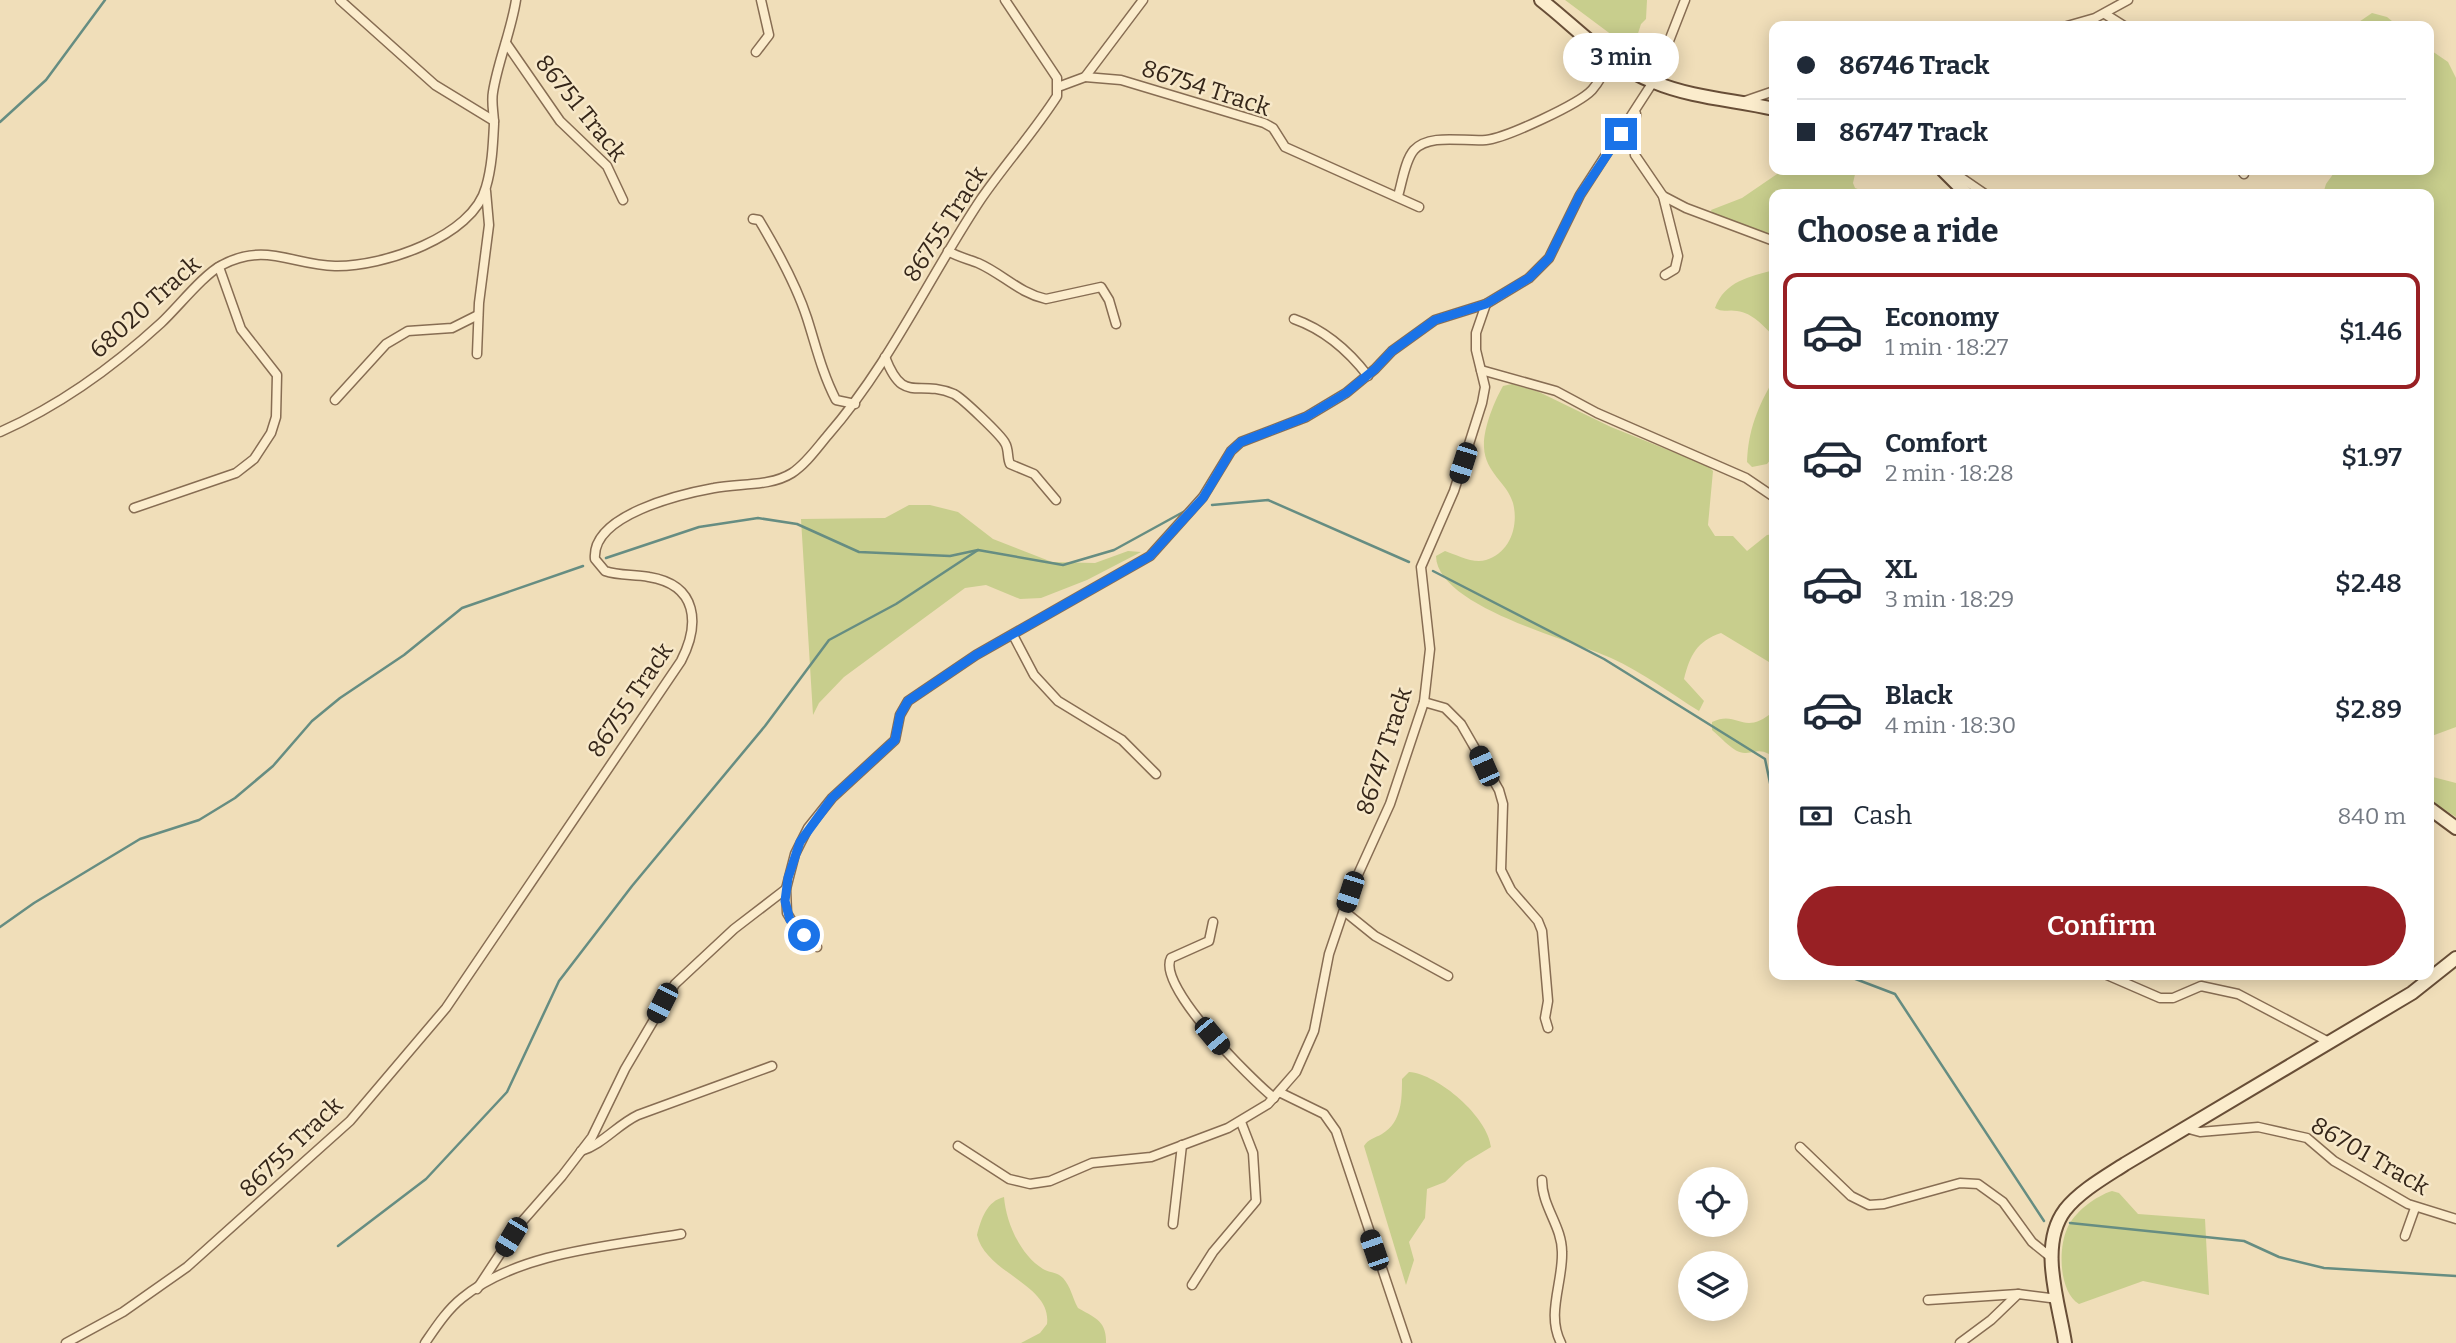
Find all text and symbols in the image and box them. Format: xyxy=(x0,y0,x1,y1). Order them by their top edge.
callout: 3 min xyxy=(1563,32,1679,82)
text: 3 min xyxy=(1590,43,1652,71)
street label: 86751 Track xyxy=(530,49,633,167)
text: 86746 Track xyxy=(1839,50,1990,81)
street label: 86754 Track xyxy=(1138,54,1274,122)
text: 86747 Track xyxy=(1839,117,1988,148)
route end xyxy=(1605,118,1637,150)
street label: 86755 Track xyxy=(897,161,993,287)
text: Choose a ride xyxy=(1797,212,1998,250)
street label: 68020 Track xyxy=(84,250,206,364)
icon: car xyxy=(1801,300,1864,363)
text: Economy xyxy=(1885,302,1999,333)
text: $1.46 xyxy=(2339,316,2402,347)
text: 1 min · 18:27 xyxy=(1885,333,2008,361)
icon: car xyxy=(1801,426,1864,489)
text: Comfort xyxy=(1885,428,1988,459)
car xyxy=(1447,440,1480,486)
text: $1.97 xyxy=(2341,442,2402,473)
text: 2 min · 18:28 xyxy=(1885,459,2014,487)
icon: car xyxy=(1801,552,1864,615)
text: XL xyxy=(1885,554,1917,585)
text: $2.48 xyxy=(2335,568,2402,599)
text: 3 min · 18:29 xyxy=(1885,585,2014,613)
street label: 86755 Track xyxy=(581,637,679,763)
icon: car xyxy=(1801,678,1864,741)
text: Black xyxy=(1885,680,1953,711)
street label: 86747 Track xyxy=(1350,683,1418,818)
text: $2.89 xyxy=(2335,694,2402,725)
text: 4 min · 18:30 xyxy=(1885,711,2016,739)
car xyxy=(1466,743,1503,789)
icon: cash xyxy=(1797,797,1835,835)
text: Cash xyxy=(1853,800,1912,831)
text: 840 m xyxy=(2337,802,2406,830)
car xyxy=(1334,869,1367,915)
button: Confirm xyxy=(1797,886,2406,966)
route start xyxy=(788,919,820,951)
car xyxy=(644,980,681,1026)
car xyxy=(1191,1013,1234,1059)
street label: 86755 Track xyxy=(234,1091,349,1203)
street label: 86701 Track xyxy=(2306,1111,2434,1201)
map controls xyxy=(1678,1167,1748,1321)
button: locate xyxy=(1678,1167,1748,1237)
car xyxy=(492,1214,531,1260)
car xyxy=(1358,1227,1391,1273)
button: layers xyxy=(1678,1251,1748,1321)

